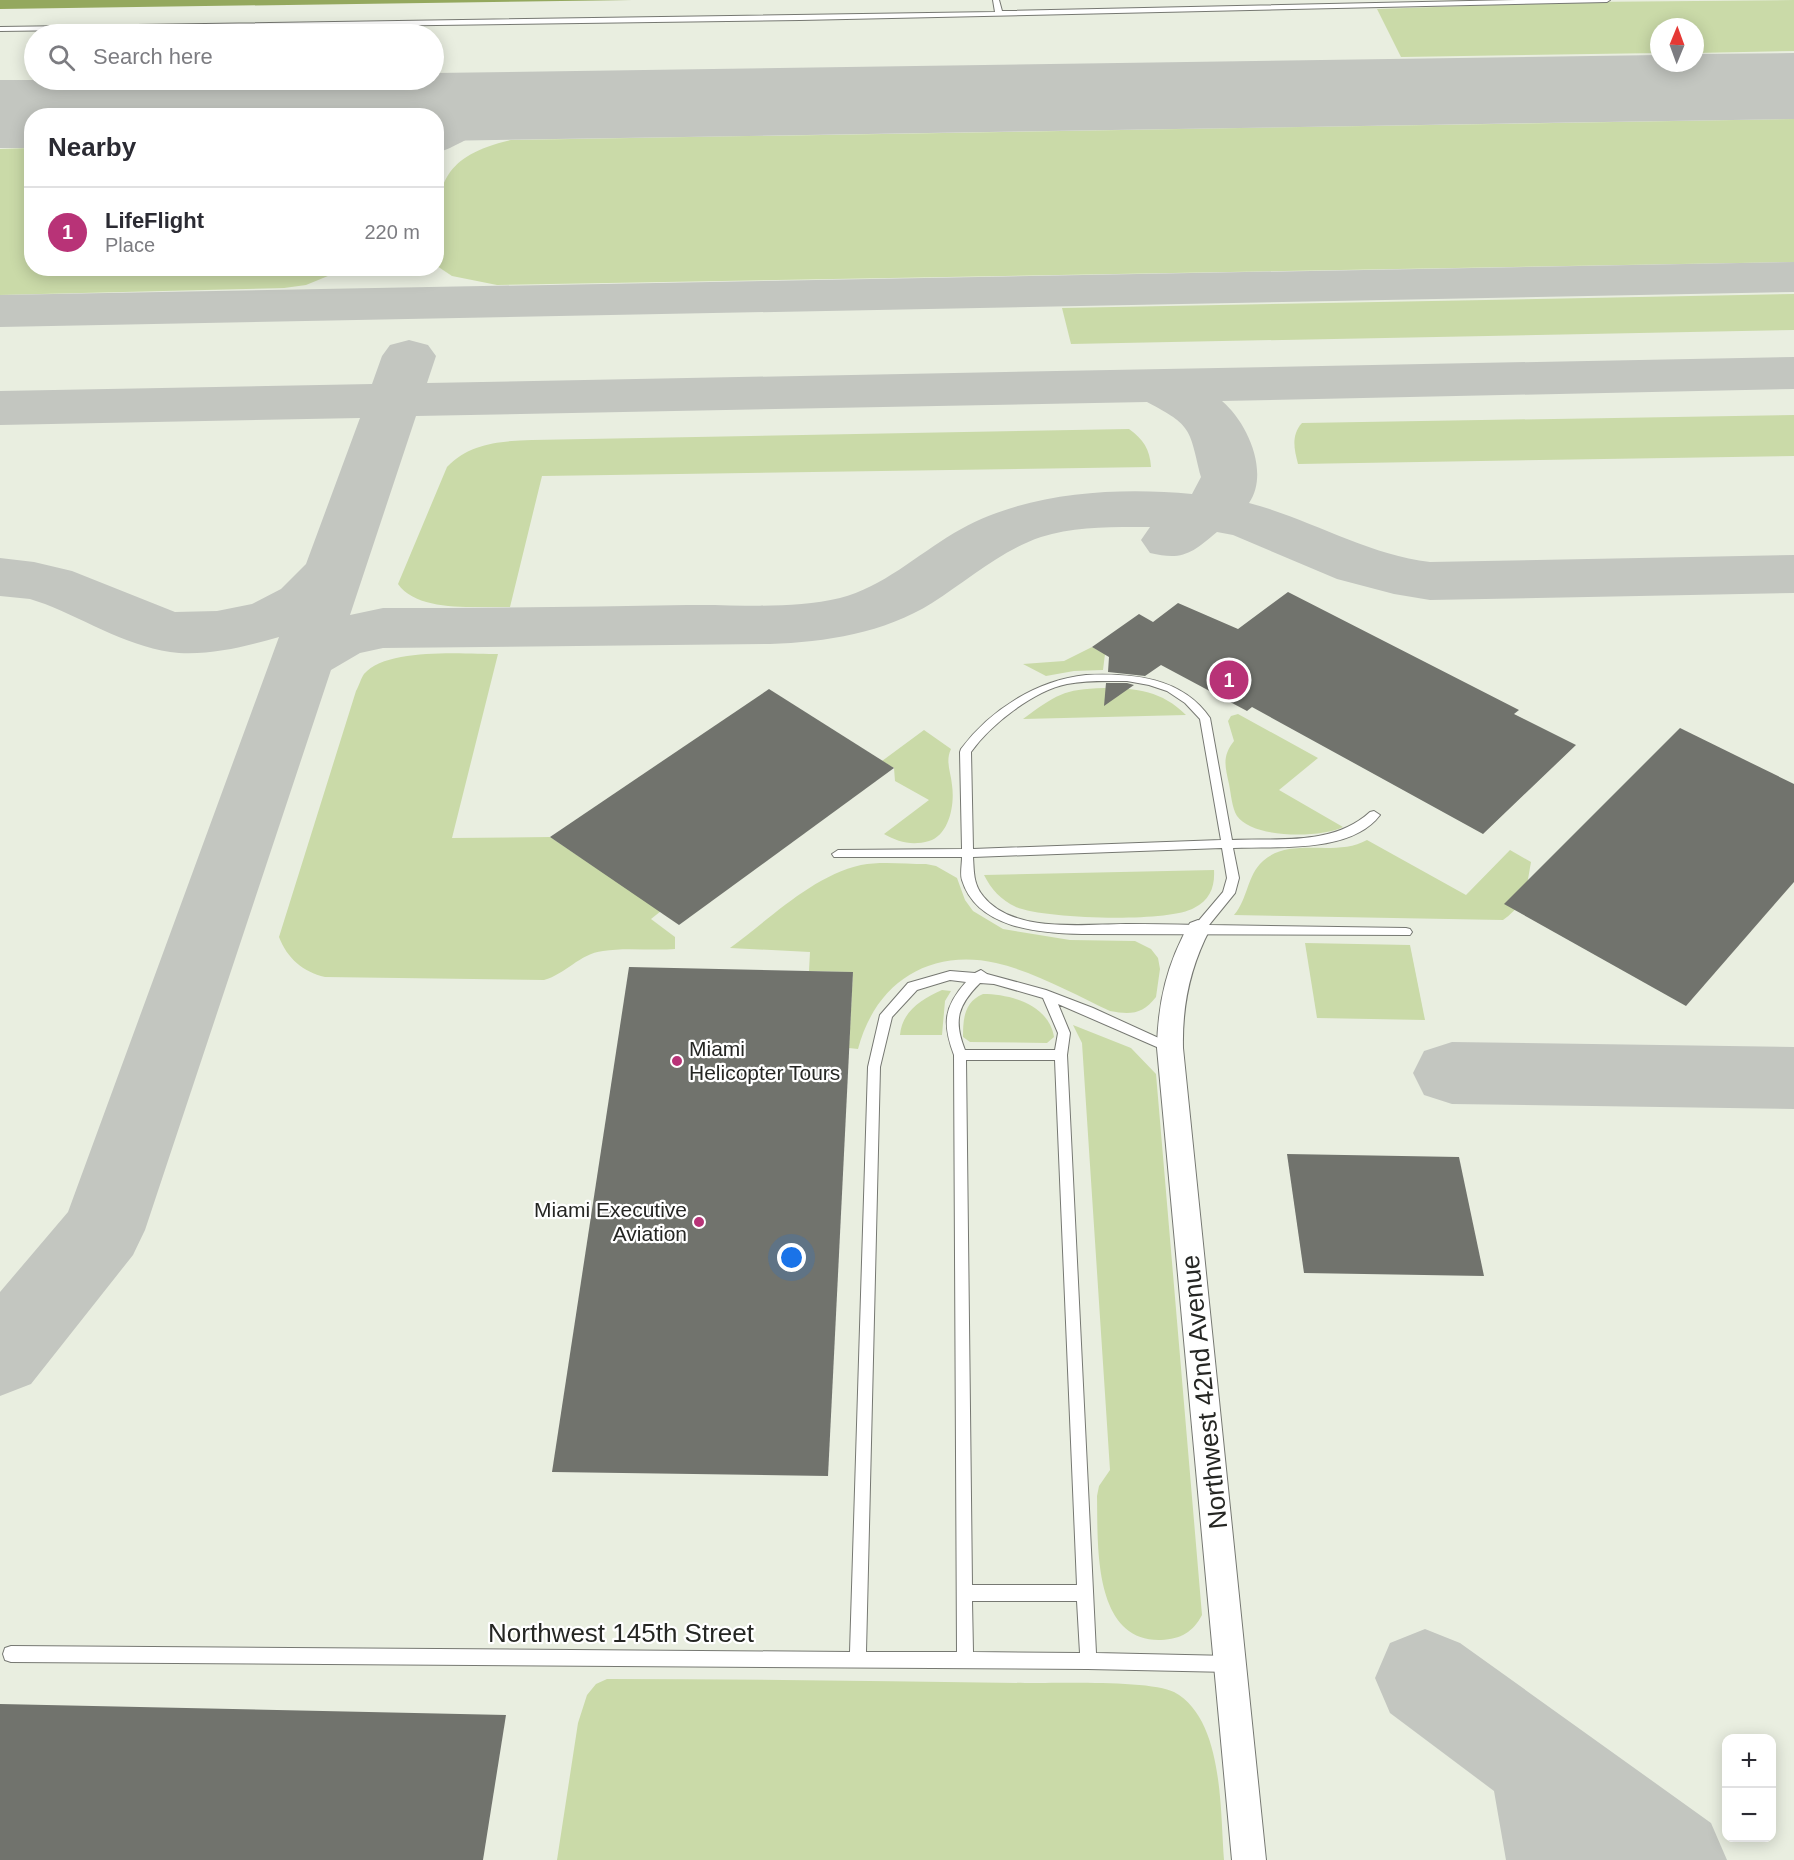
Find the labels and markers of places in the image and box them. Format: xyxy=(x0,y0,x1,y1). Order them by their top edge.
pin: 1 xyxy=(1210,658,1248,702)
place label: Miami Helicopter Tours xyxy=(689,1037,840,1084)
marker: Miami Helicopter Tours xyxy=(670,1054,684,1068)
place label: Miami Executive Aviation xyxy=(534,1198,687,1245)
marker: Miami Executive Aviation xyxy=(692,1215,706,1229)

